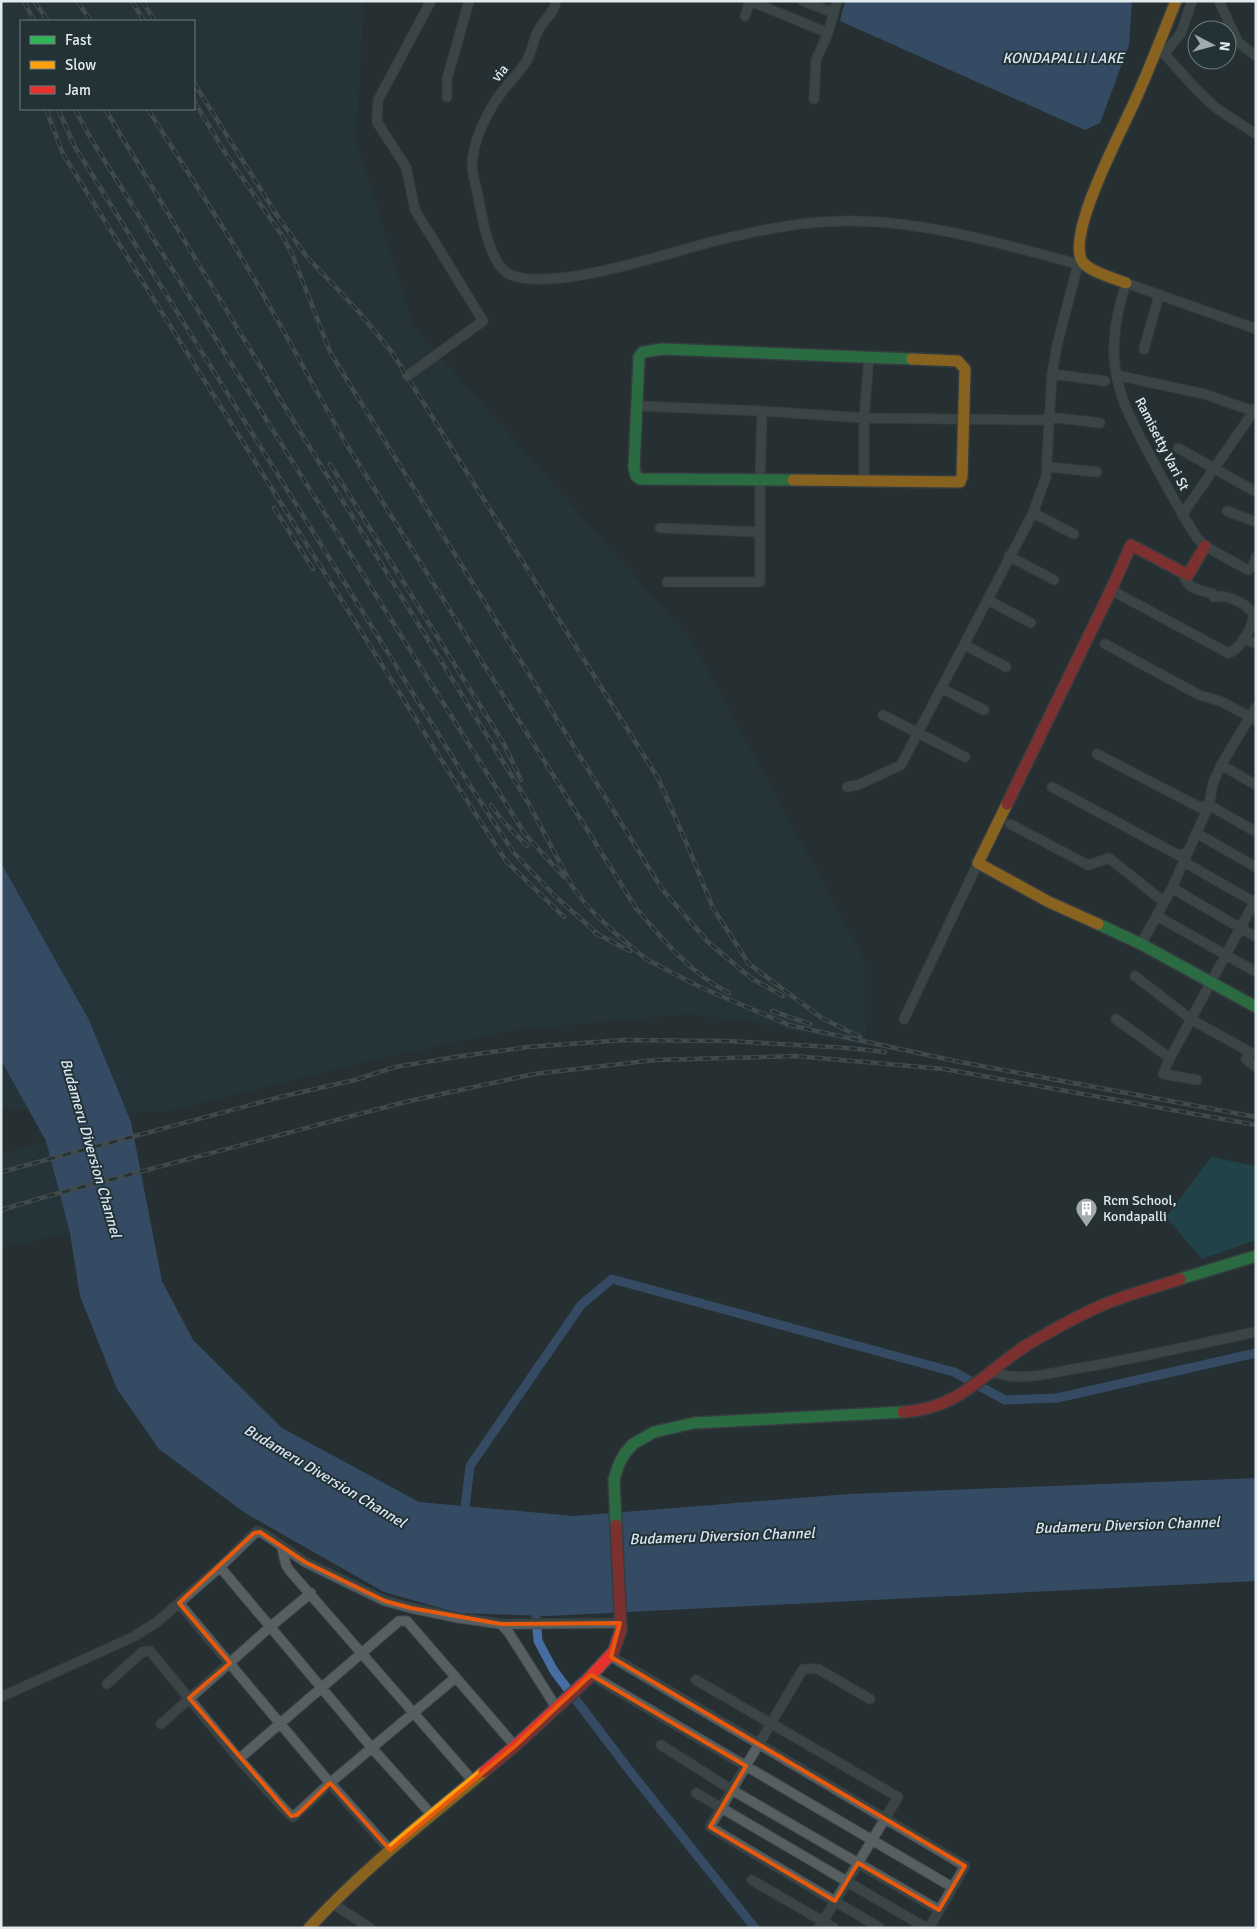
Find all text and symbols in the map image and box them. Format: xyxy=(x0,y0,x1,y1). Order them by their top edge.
legend xyxy=(20,20,195,110)
north arrow xyxy=(1187,20,1237,70)
text: Fast xyxy=(65,31,92,49)
text: N xyxy=(1215,41,1233,52)
water label: KONDAPALLI LAKE xyxy=(1002,49,1126,67)
text: Slow xyxy=(65,56,96,74)
street label: via xyxy=(488,61,512,85)
text: Jam xyxy=(65,81,91,99)
street label: Ramisetty Vari St xyxy=(1131,394,1193,494)
water label: Budameru Diversion Channel xyxy=(57,1056,126,1241)
place label: Rcm School, Kondapalli xyxy=(1103,1192,1177,1225)
building icon: Rcm School, Kondapalli xyxy=(1075,1196,1099,1227)
water label: Budameru Diversion Channel xyxy=(241,1420,411,1532)
water label: Budameru Diversion Channel xyxy=(1034,1513,1222,1537)
water label: Budameru Diversion Channel xyxy=(629,1524,817,1548)

